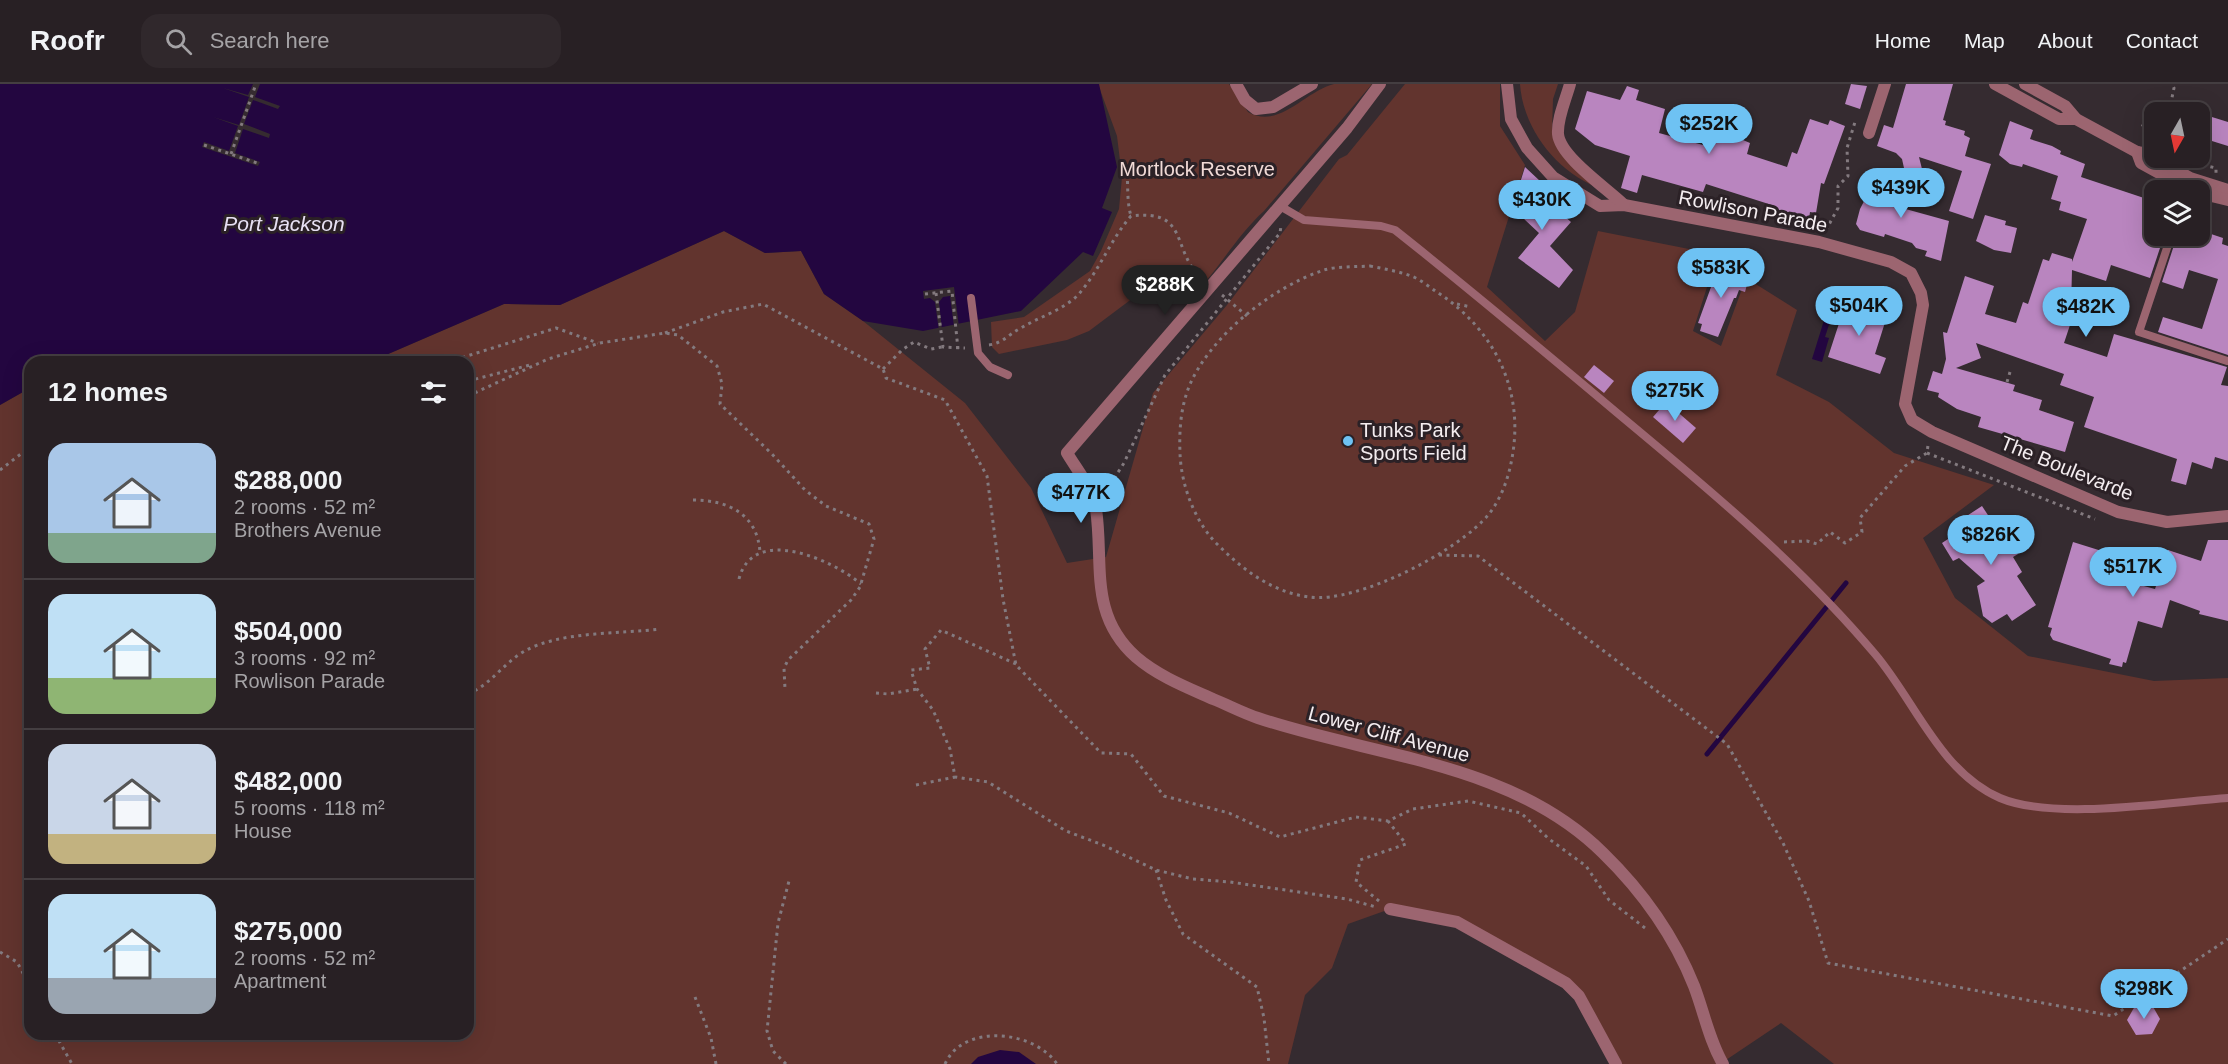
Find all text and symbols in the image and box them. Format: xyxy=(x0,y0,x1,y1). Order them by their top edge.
search box xyxy=(141,14,561,68)
text: Roofr xyxy=(30,25,105,56)
icon: search xyxy=(162,25,195,58)
text: Search here xyxy=(210,28,330,53)
text: Home xyxy=(1875,29,1931,52)
text: Map xyxy=(1964,29,2005,52)
text: About xyxy=(2038,29,2093,52)
text: Contact xyxy=(2126,29,2198,52)
north arrow xyxy=(2144,102,2210,168)
map controls xyxy=(2144,102,2210,246)
pin: $252K xyxy=(1667,104,1751,155)
text: $252K xyxy=(1680,112,1738,134)
park label: Mortlock Reserve xyxy=(1119,158,1275,180)
pin: $439K xyxy=(1859,168,1943,219)
text: $439K xyxy=(1872,176,1930,198)
pin: $430K xyxy=(1500,180,1584,231)
button: layers xyxy=(2144,180,2210,246)
street label: Rowlison Parade xyxy=(1677,186,1829,236)
text: $430K xyxy=(1513,188,1571,210)
water label: Port Jackson xyxy=(223,212,345,235)
pin: $583K xyxy=(1679,248,1763,299)
text: $583K xyxy=(1692,256,1750,278)
pin: $288K xyxy=(1123,265,1207,316)
text: $288K xyxy=(1136,273,1194,295)
pin: $504K xyxy=(1817,286,1901,337)
pin: $482K xyxy=(2044,287,2128,338)
text: $504K xyxy=(1830,294,1888,316)
text: $482K xyxy=(2057,295,2115,317)
pin: $275K xyxy=(1633,371,1717,422)
icon: filters xyxy=(417,376,450,409)
text: 12 homes xyxy=(48,377,168,407)
text: $275K xyxy=(1646,379,1704,401)
place label: Tunks Park Sports Field xyxy=(1360,419,1467,464)
street label: The Boulevarde xyxy=(1997,431,2137,505)
marker: Tunks Park Sports Field xyxy=(1341,434,1355,448)
text: $288,000 xyxy=(234,465,342,495)
icon: home xyxy=(96,467,168,539)
pin: $477K xyxy=(1039,473,1123,524)
text: $477K xyxy=(1052,481,1110,503)
text: 2 rooms · 52 m² xyxy=(234,496,375,518)
pin: $826K xyxy=(1949,515,2033,566)
text: Brothers Avenue xyxy=(234,519,382,541)
text: $826K xyxy=(1962,523,2020,545)
pin: $517K xyxy=(2091,547,2175,598)
text: $517K xyxy=(2104,555,2162,577)
text: $504,000 xyxy=(234,616,342,646)
icon: home xyxy=(96,618,168,690)
text: 3 rooms · 92 m² xyxy=(234,647,375,669)
text: Rowlison Parade xyxy=(234,670,385,692)
street label: Lower Cliff Avenue xyxy=(1306,702,1472,766)
text: $482,000 xyxy=(234,766,342,796)
icon: home xyxy=(96,768,168,840)
text: 5 rooms · 118 m² xyxy=(234,797,385,819)
text: House xyxy=(234,820,292,842)
text: $275,000 xyxy=(234,916,342,946)
icon: home xyxy=(96,918,168,990)
text: 2 rooms · 52 m² xyxy=(234,947,375,969)
pin: $298K xyxy=(2102,969,2186,1020)
text: Apartment xyxy=(234,970,326,992)
text: $298K xyxy=(2115,977,2173,999)

